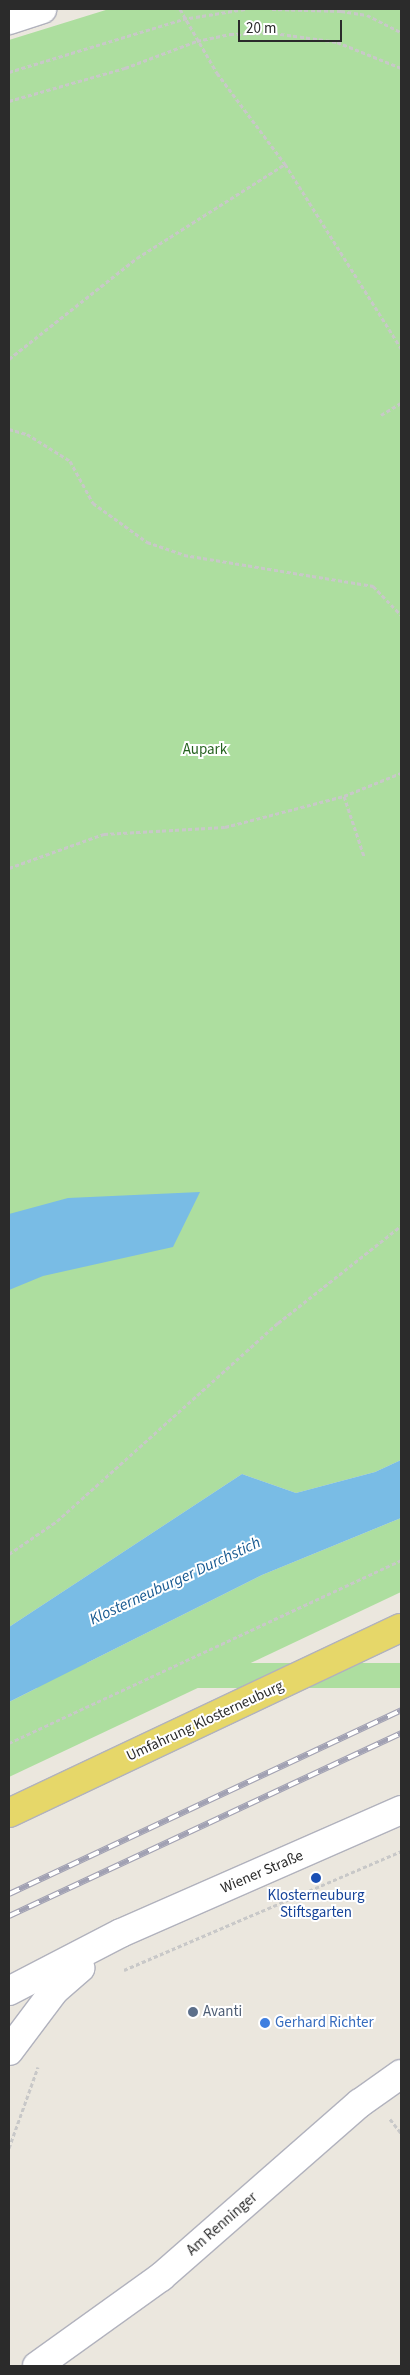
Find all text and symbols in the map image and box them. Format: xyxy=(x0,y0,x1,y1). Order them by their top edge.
scale bar xyxy=(240,10,344,42)
text: 20 m xyxy=(246,18,276,39)
park label: Aupark xyxy=(183,741,227,759)
water label: Klosterneuburger Durchstich xyxy=(86,1533,264,1629)
street label: Umfahrung Klosterneuburg xyxy=(124,1677,286,1765)
street label: Wiener Straße xyxy=(218,1847,306,1897)
marker: Klosterneuburg Stiftsgarten xyxy=(310,1872,322,1884)
place label: Klosterneuburg Stiftsgarten xyxy=(268,1886,364,1921)
place label: Avanti xyxy=(203,2003,242,2021)
marker: Avanti xyxy=(187,2006,199,2018)
place label: Gerhard Richter xyxy=(275,2014,374,2032)
marker: Gerhard Richter xyxy=(259,2017,271,2029)
street label: Am Renninger xyxy=(183,2188,261,2260)

